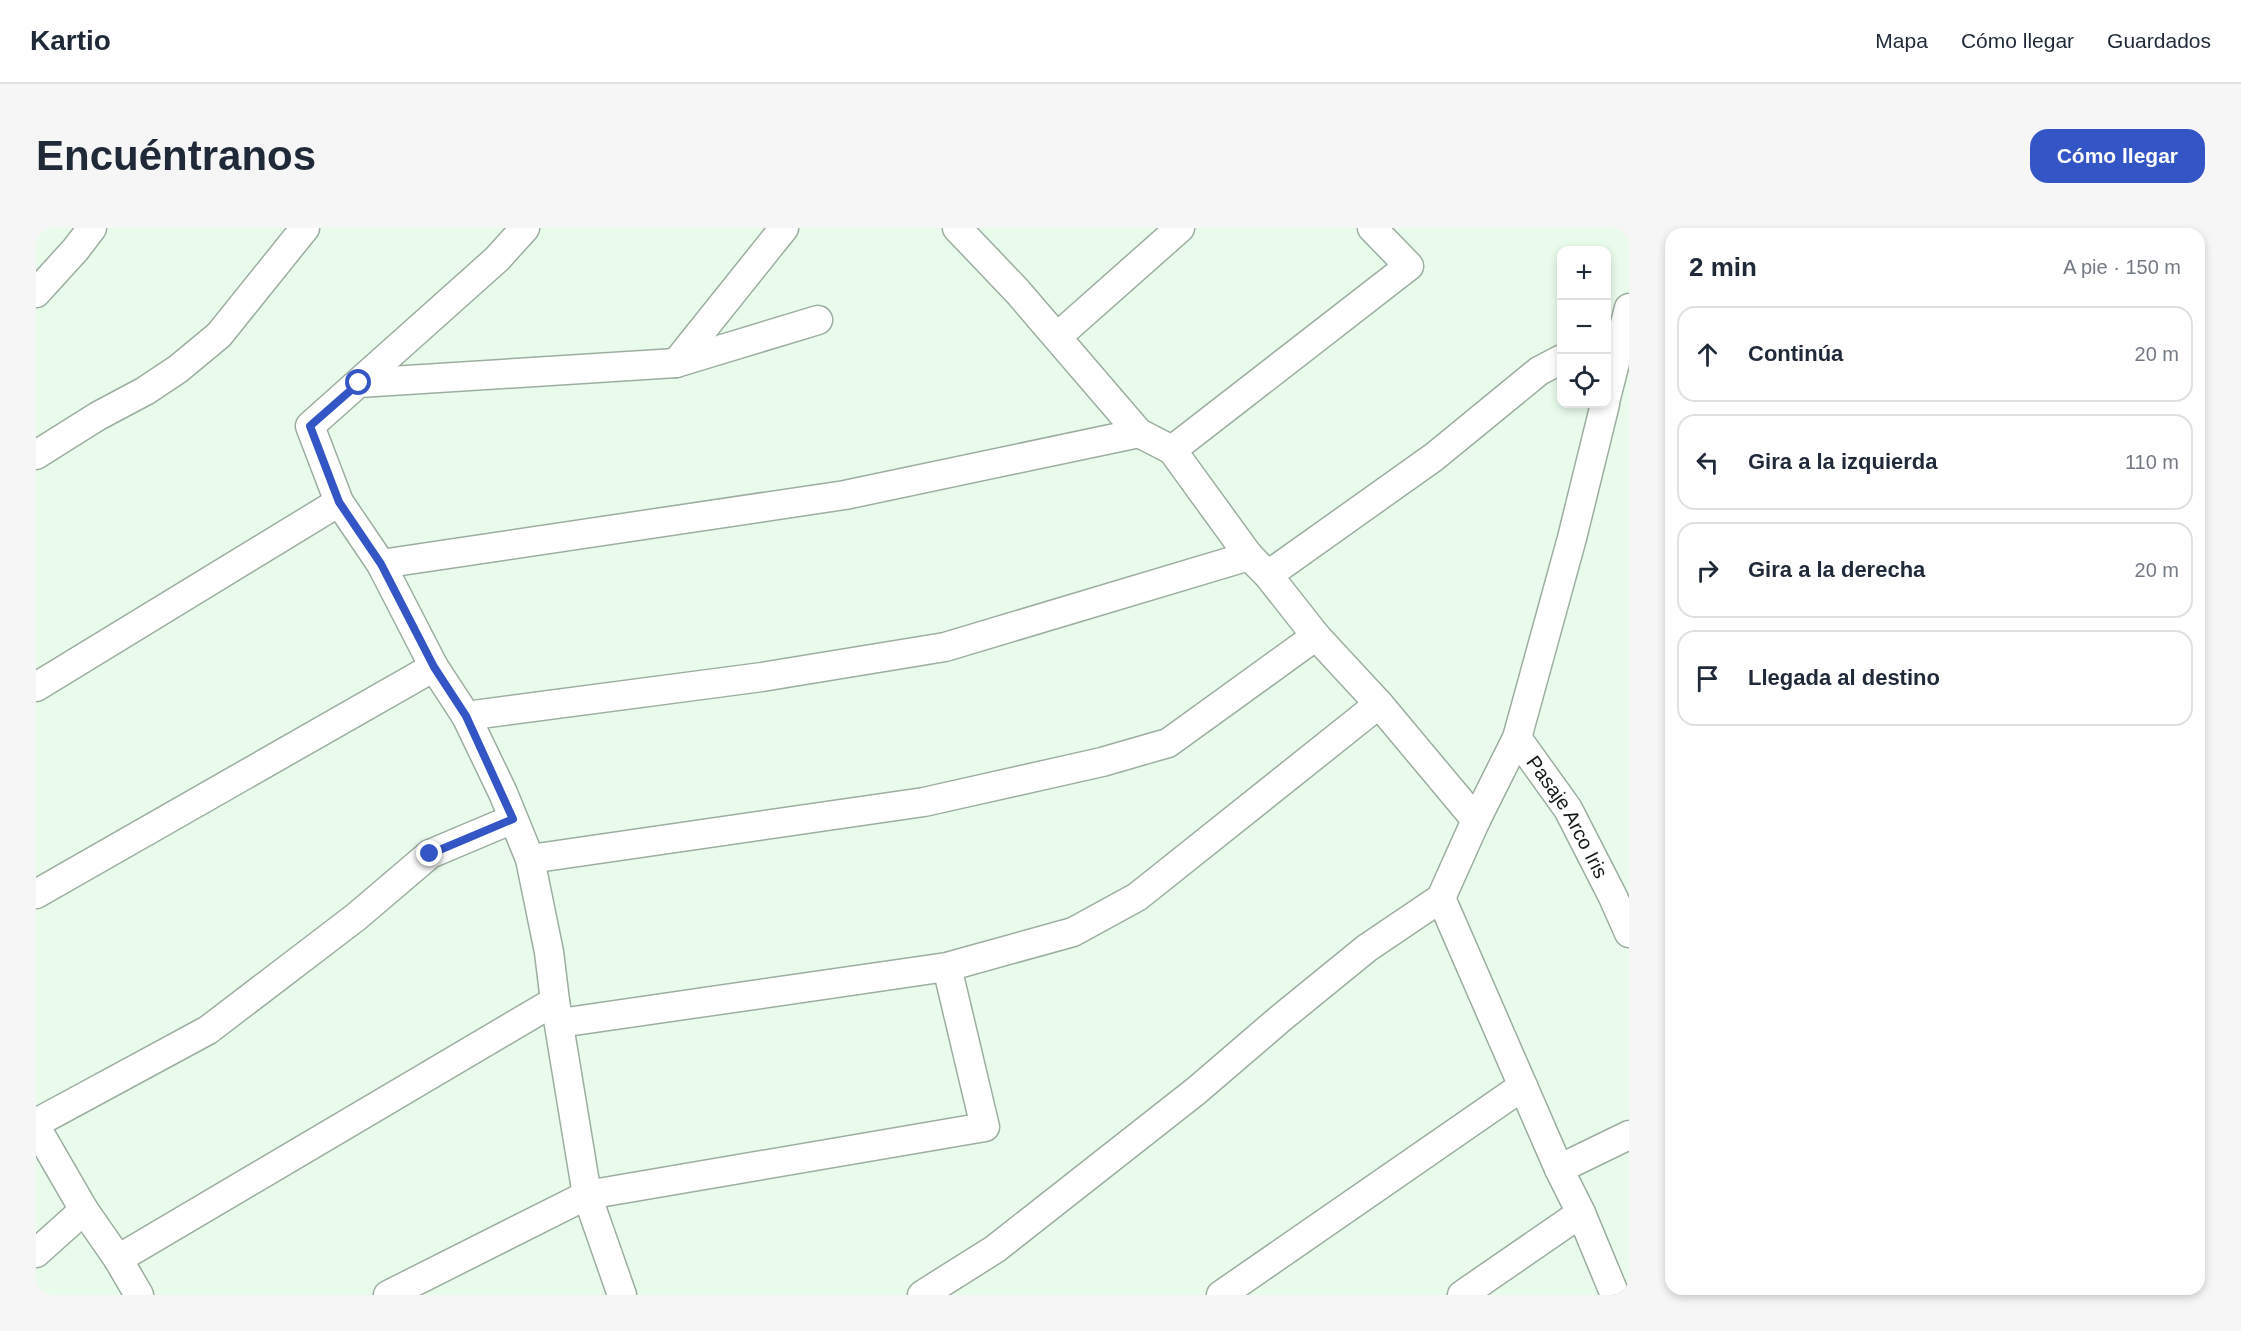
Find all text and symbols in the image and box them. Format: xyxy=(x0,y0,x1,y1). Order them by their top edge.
text: Kartio xyxy=(30,25,111,56)
text: Mapa xyxy=(1875,29,1928,52)
text: Cómo llegar xyxy=(1961,29,2074,52)
text: Guardados xyxy=(2107,29,2211,52)
button: Cómo llegar xyxy=(2030,129,2205,183)
text: Encuéntranos xyxy=(36,132,316,179)
map controls xyxy=(1557,246,1611,408)
button: + xyxy=(1557,246,1611,300)
text: 2 min xyxy=(1689,252,1757,282)
text: A pie · 150 m xyxy=(2063,256,2181,278)
button: − xyxy=(1557,300,1611,354)
icon: ahead xyxy=(1691,338,1724,371)
text: Continúa xyxy=(1748,341,1843,366)
text: 20 m xyxy=(2135,343,2179,365)
button: locate xyxy=(1557,354,1611,408)
route start xyxy=(345,369,371,395)
icon: left xyxy=(1691,446,1724,479)
text: Gira a la izquierda xyxy=(1748,449,1938,474)
text: 110 m xyxy=(2125,451,2179,473)
icon: right xyxy=(1691,554,1724,587)
text: Gira a la derecha xyxy=(1748,557,1925,582)
text: 20 m xyxy=(2135,559,2179,581)
icon: arrive xyxy=(1691,662,1724,695)
text: Llegada al destino xyxy=(1748,665,1940,690)
street label: Pasaje Arco Iris xyxy=(1522,751,1612,882)
route end xyxy=(416,840,442,866)

